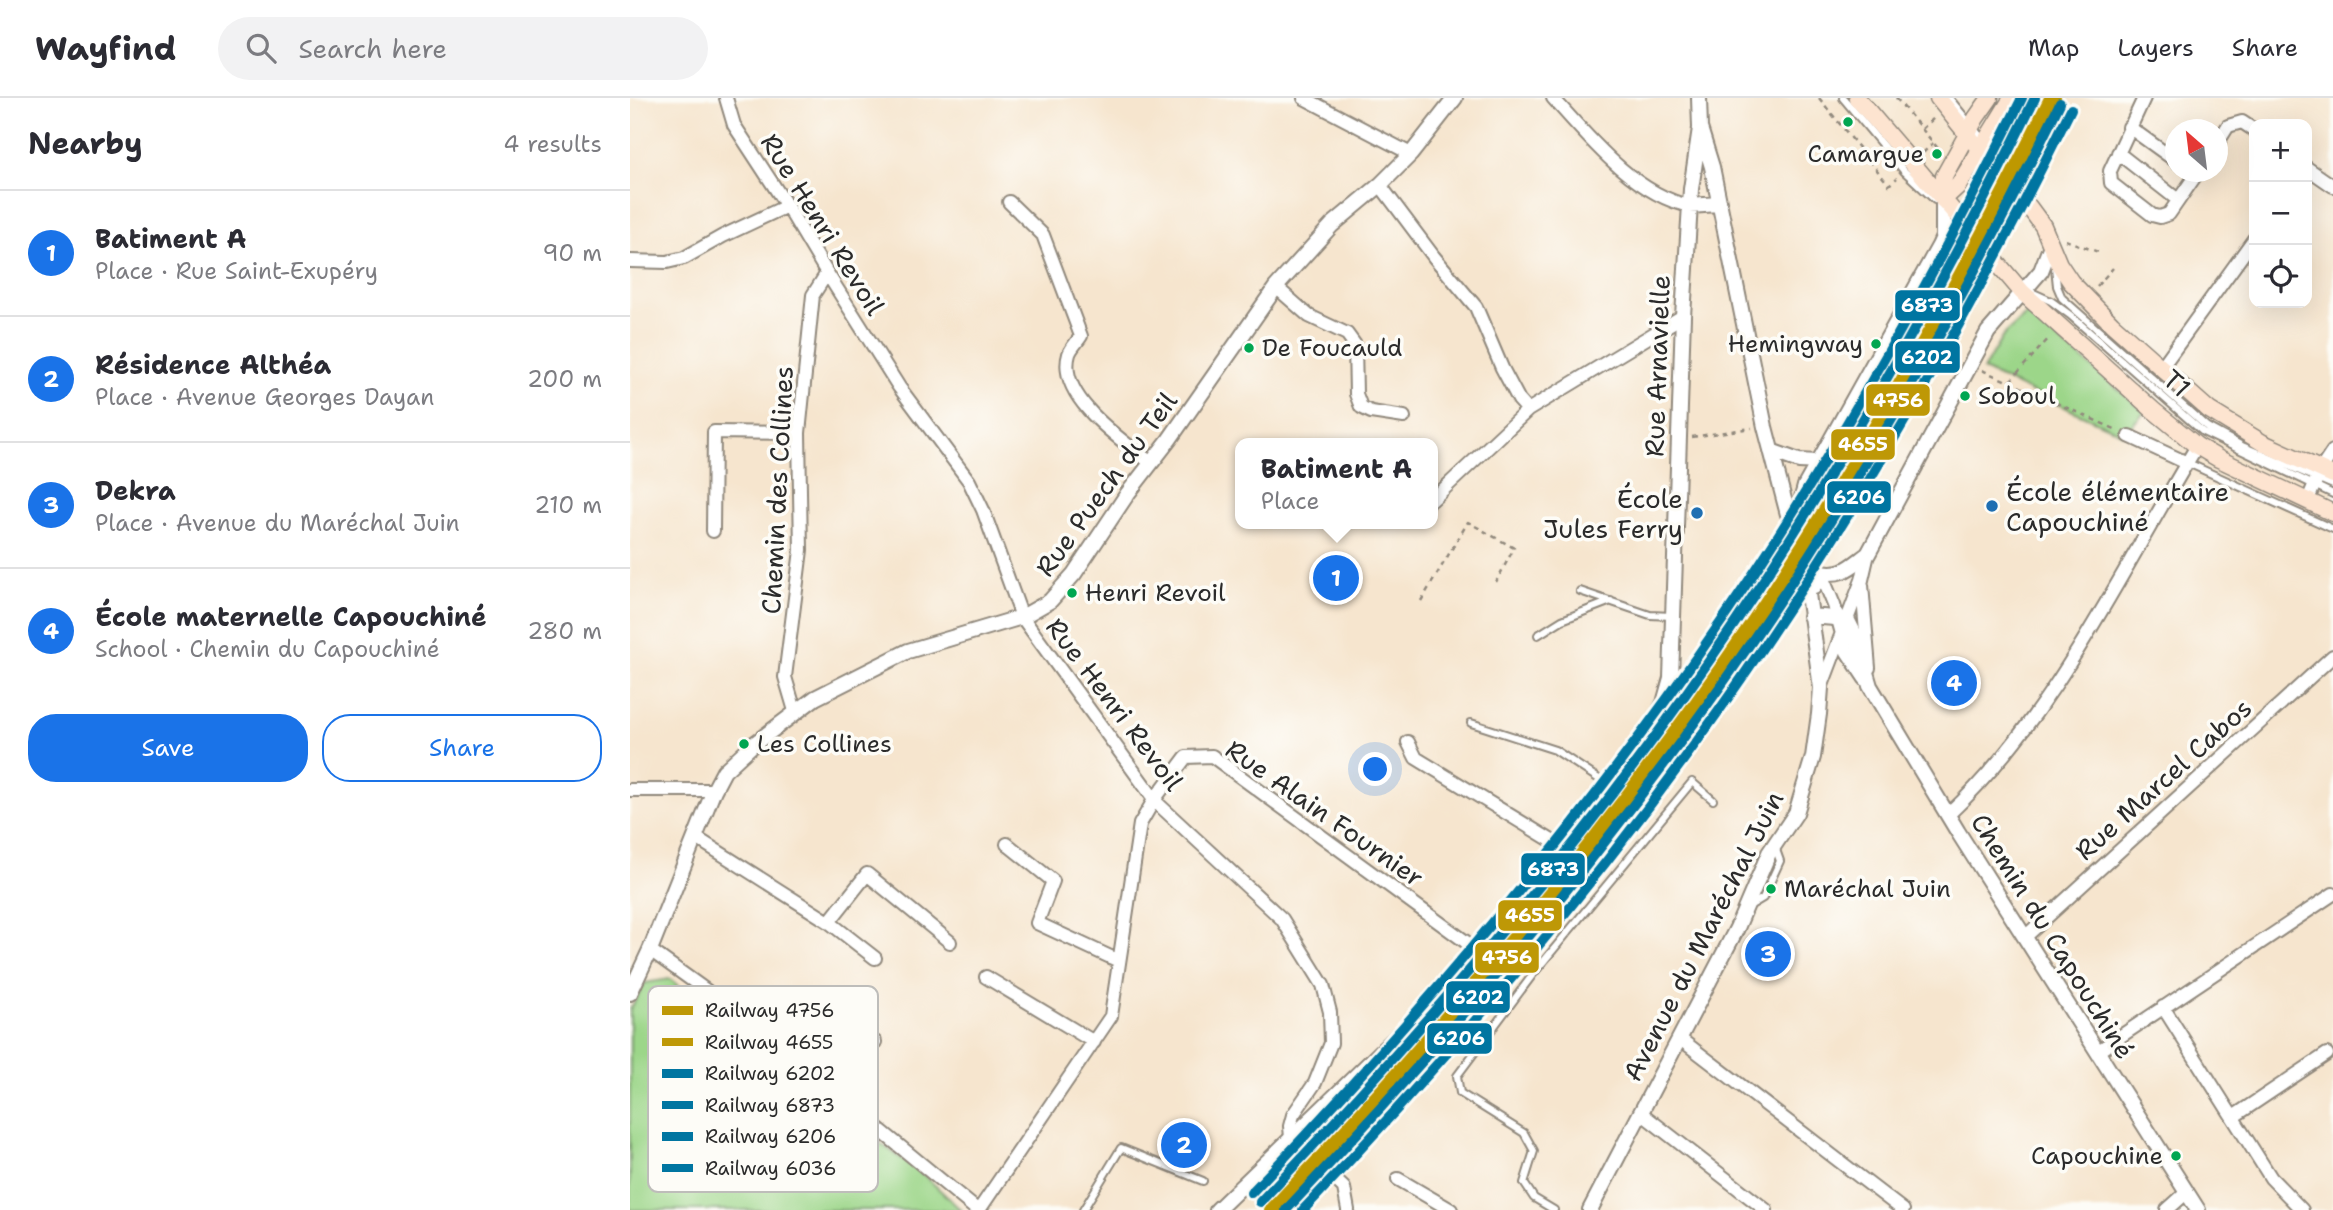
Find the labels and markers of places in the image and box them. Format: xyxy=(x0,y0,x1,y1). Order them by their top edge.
unlabelled marker xyxy=(1841,115,1855,129)
place label: Camargue xyxy=(1807,138,1924,170)
marker: Camargue xyxy=(1930,147,1944,161)
place label: Hemingway xyxy=(1728,328,1863,360)
place label: De Foucauld xyxy=(1262,332,1402,364)
marker: Hemingway xyxy=(1869,337,1883,351)
marker: De Foucauld xyxy=(1242,341,1256,355)
place label: Soboul xyxy=(1978,380,2056,412)
marker: Soboul xyxy=(1958,389,1972,403)
place label: École élémentaire Capouchiné xyxy=(2006,474,2229,539)
place label: École Jules Ferry xyxy=(1543,481,1683,546)
marker: École élémentaire Capouchiné xyxy=(1984,498,2000,514)
marker: École Jules Ferry xyxy=(1689,505,1705,521)
pin: 1 xyxy=(1313,552,1359,604)
place label: Henri Revoil xyxy=(1085,577,1226,609)
marker: Henri Revoil xyxy=(1065,586,1079,600)
pin: 4 xyxy=(1931,657,1977,709)
place label: Les Collines xyxy=(757,728,892,760)
marker: Les Collines xyxy=(737,737,751,751)
place label: Maréchal Juin xyxy=(1784,873,1951,905)
marker: Maréchal Juin xyxy=(1764,882,1778,896)
pin: 3 xyxy=(1745,928,1791,980)
pin: 2 xyxy=(1161,1119,1207,1171)
place label: Capouchine xyxy=(2031,1140,2163,1172)
marker: Capouchine xyxy=(2169,1149,2183,1163)

